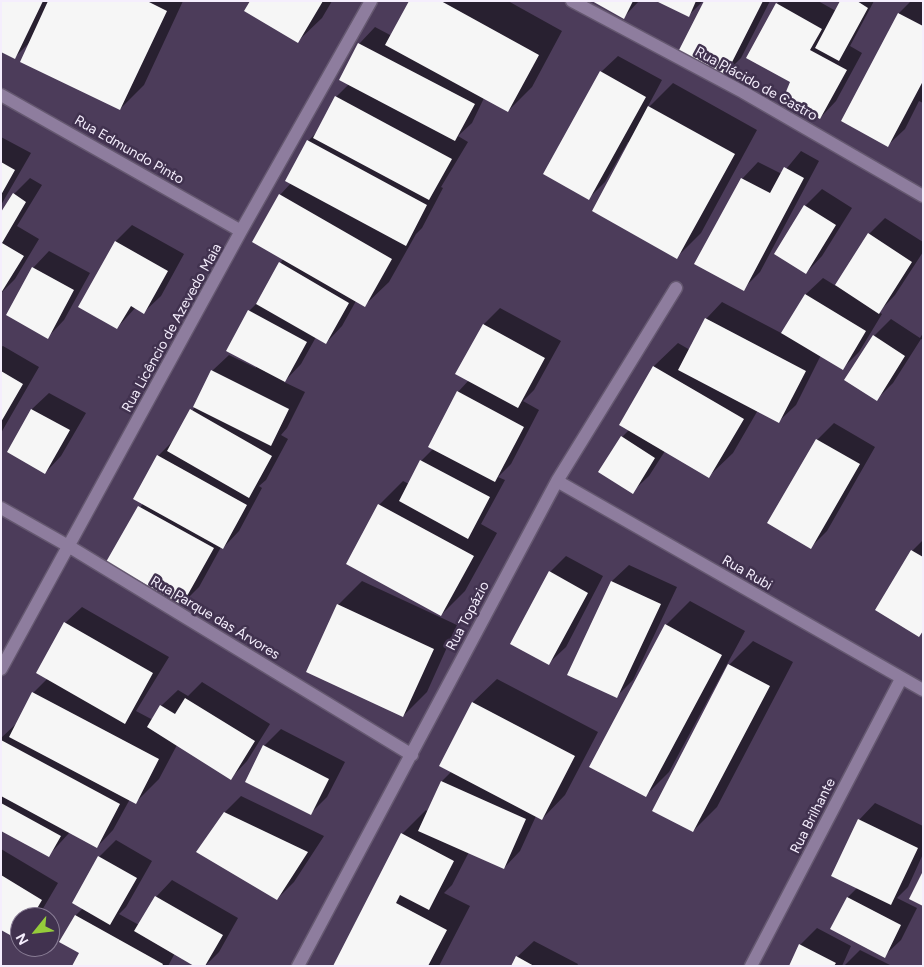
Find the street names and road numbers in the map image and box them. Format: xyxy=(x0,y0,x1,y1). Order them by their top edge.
street label: Rua Plácido de Castro xyxy=(692,43,820,125)
street label: Rua Edmundo Pinto xyxy=(71,112,187,188)
street label: Rua Licêncio de Azevedo Maia xyxy=(119,241,225,415)
street label: Rua Rubi xyxy=(719,552,775,594)
street label: Rua Parque das Árvores xyxy=(147,573,283,663)
street label: Rua Topázio xyxy=(443,579,493,653)
street label: Rua Brilhante xyxy=(787,775,839,857)

